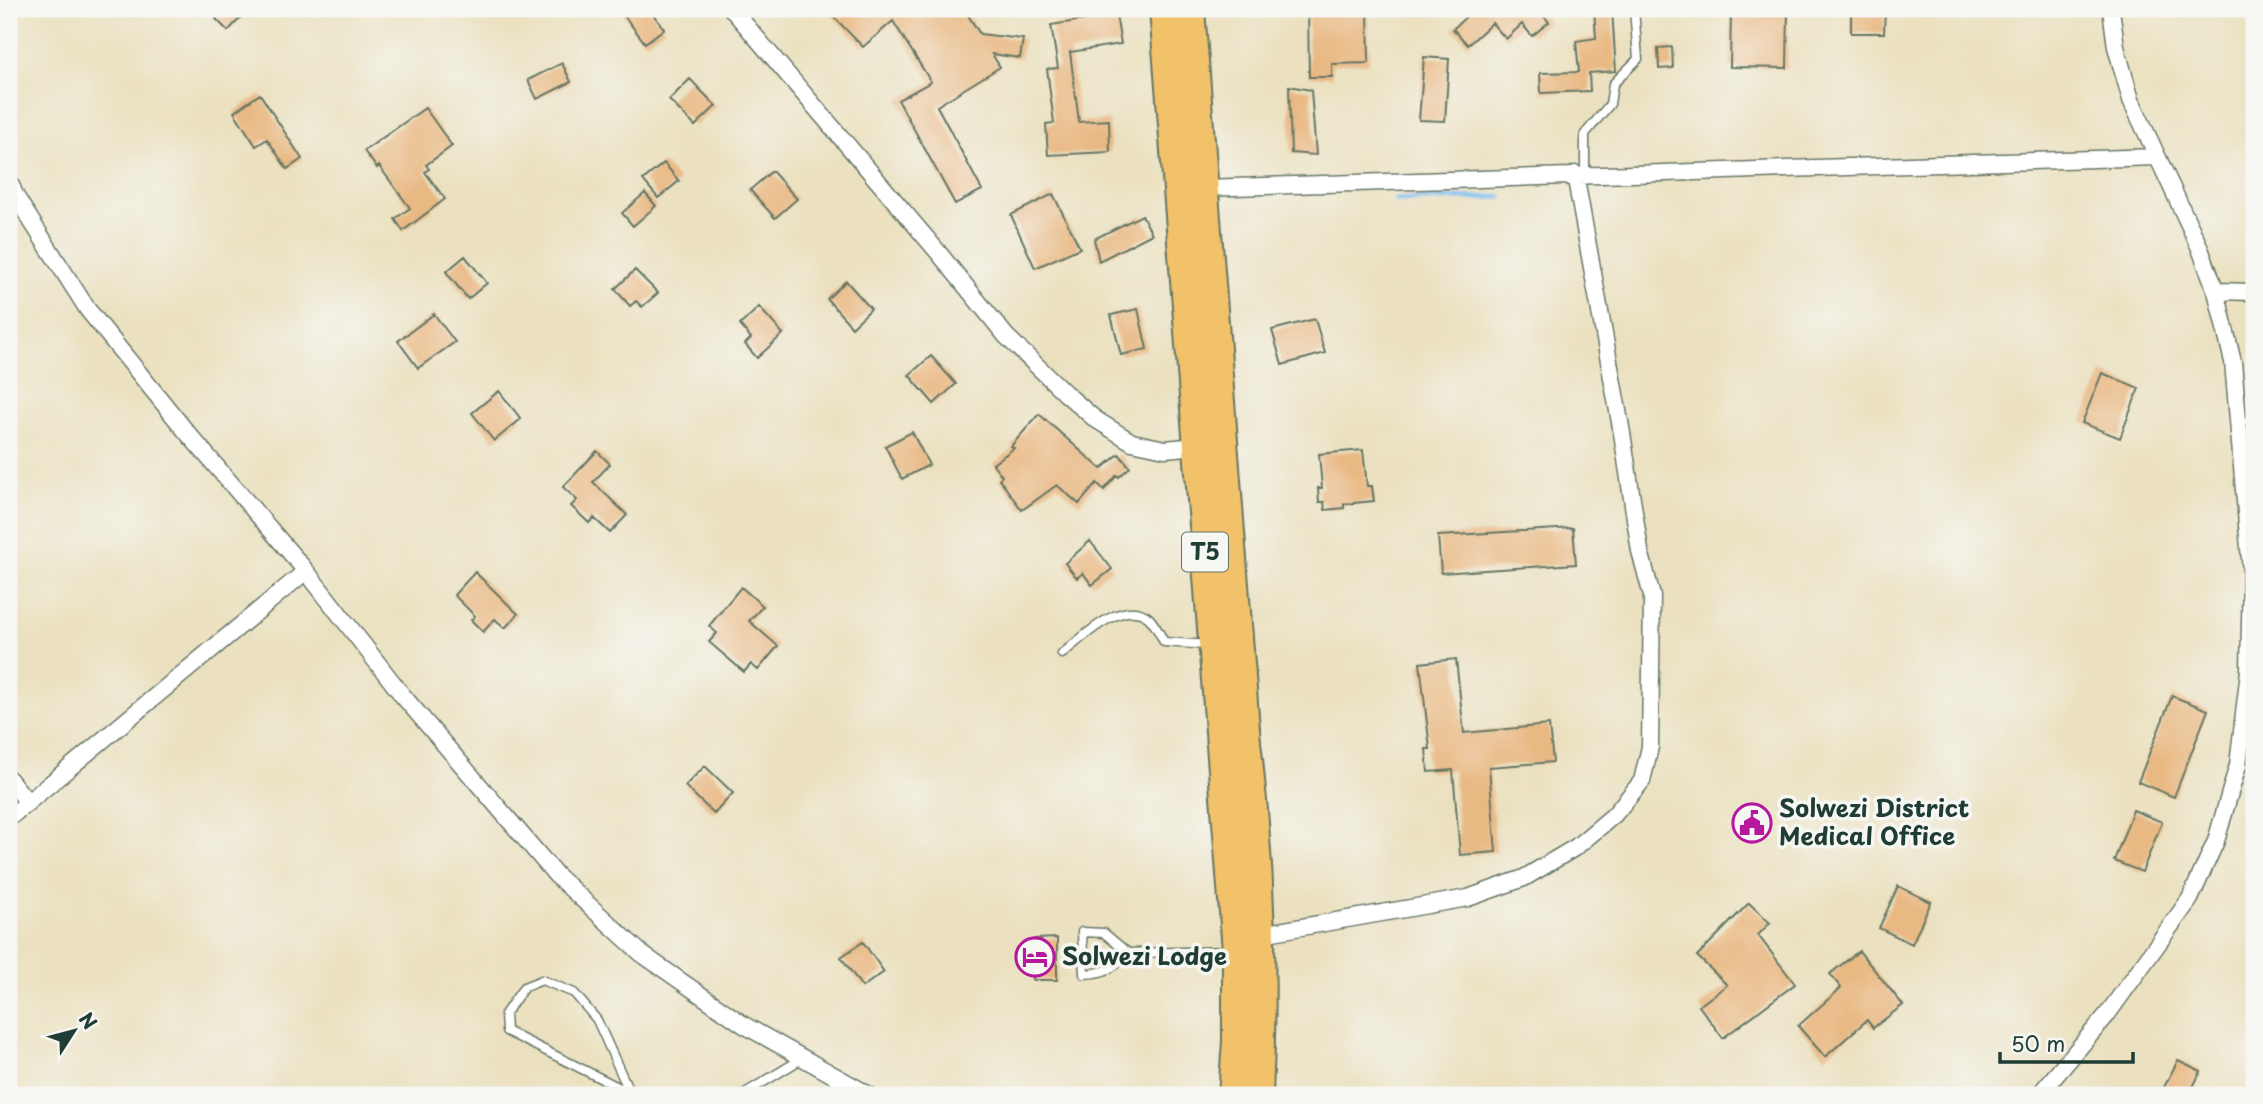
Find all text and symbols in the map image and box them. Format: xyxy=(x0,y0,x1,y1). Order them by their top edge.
road number: T5 xyxy=(1182,532,1228,572)
place label: Solwezi District Medical Office xyxy=(1779,789,1969,853)
public building icon: Solwezi District Medical Office xyxy=(1731,802,1773,844)
hotel icon: Solwezi Lodge xyxy=(1014,936,1056,978)
place label: Solwezi Lodge xyxy=(1062,937,1227,973)
north arrow xyxy=(38,996,108,1066)
text: N xyxy=(73,1006,104,1035)
scale bar xyxy=(2000,1020,2134,1064)
text: 50 m xyxy=(2011,1027,2065,1059)

